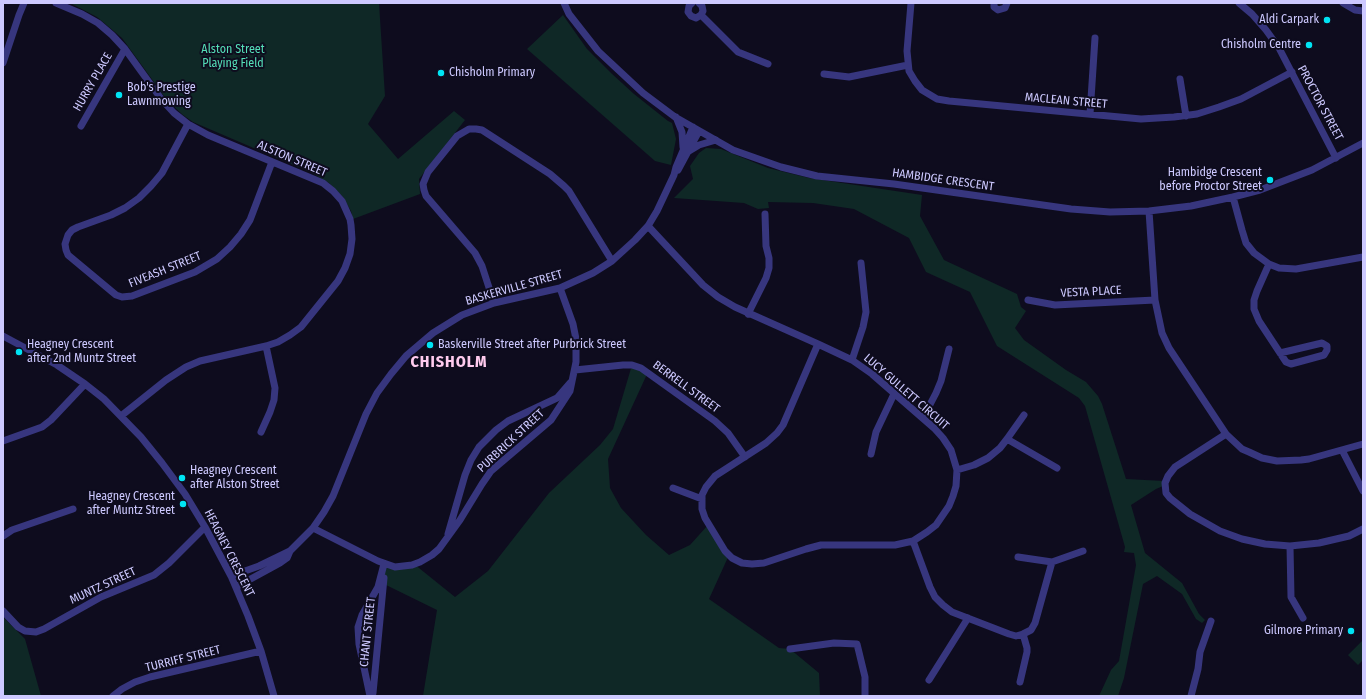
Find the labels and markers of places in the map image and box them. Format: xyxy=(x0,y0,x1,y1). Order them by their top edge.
place label: Aldi Carpark xyxy=(1259,13,1319,27)
marker: Aldi Carpark xyxy=(1322,15,1332,25)
place label: Chisholm Centre xyxy=(1221,38,1301,52)
marker: Chisholm Centre xyxy=(1304,40,1314,50)
place label: Chisholm Primary xyxy=(449,66,535,80)
marker: Chisholm Primary xyxy=(436,68,446,78)
place label: Bob's Prestige Lawnmowing xyxy=(127,81,196,109)
marker: Bob's Prestige Lawnmowing xyxy=(114,90,124,100)
place label: Hambidge Crescent before Proctor Street xyxy=(1159,166,1262,194)
marker: Hambidge Crescent before Proctor Street xyxy=(1265,175,1275,185)
place label: Heagney Crescent after 2nd Muntz Street xyxy=(27,338,136,366)
place label: Baskerville Street after Purbrick Street xyxy=(438,338,626,352)
marker: Baskerville Street after Purbrick Street xyxy=(425,340,435,350)
marker: Heagney Crescent after 2nd Muntz Street xyxy=(14,347,24,357)
place label: Heagney Crescent after Alston Street xyxy=(190,464,280,492)
marker: Heagney Crescent after Alston Street xyxy=(177,473,187,483)
place label: Heagney Crescent after Muntz Street xyxy=(87,490,175,518)
marker: Heagney Crescent after Muntz Street xyxy=(178,499,188,509)
place label: Gilmore Primary xyxy=(1264,624,1343,638)
marker: Gilmore Primary xyxy=(1346,626,1356,636)

